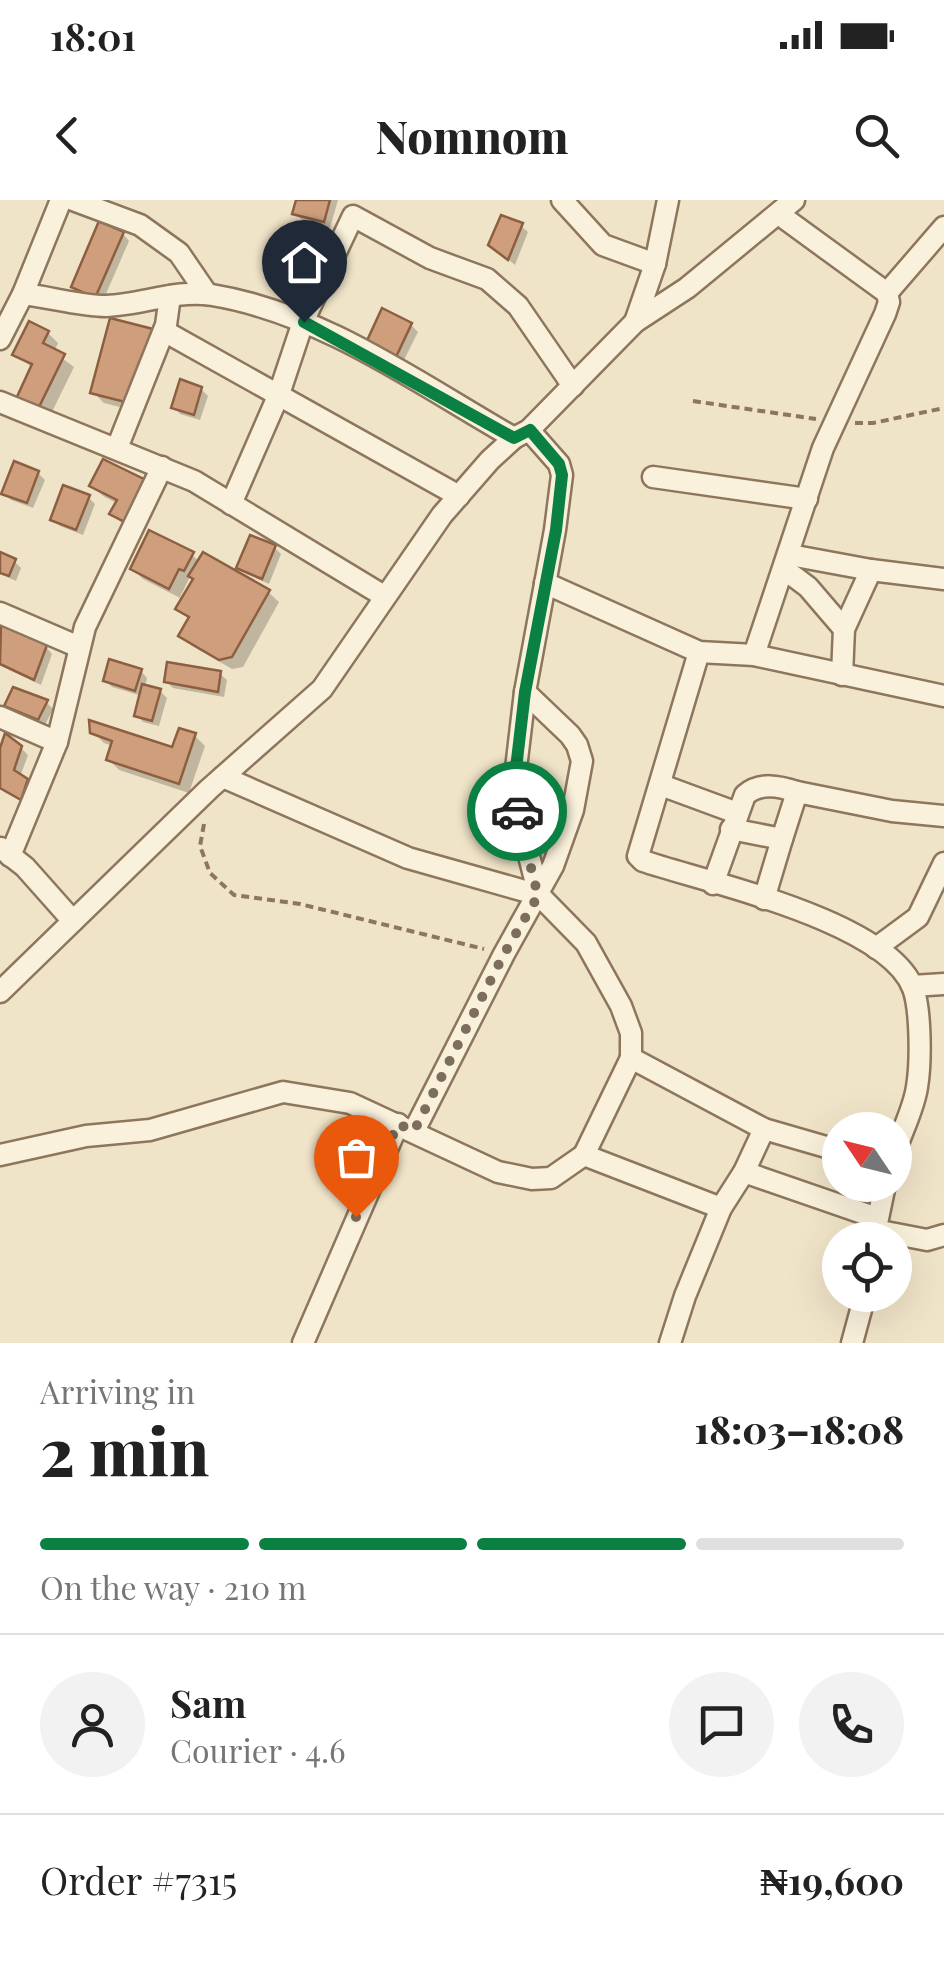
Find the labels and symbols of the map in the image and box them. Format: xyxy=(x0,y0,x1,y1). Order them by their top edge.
pin xyxy=(262,220,347,323)
courier xyxy=(467,761,567,861)
north arrow xyxy=(822,1112,912,1202)
pin xyxy=(314,1115,399,1218)

